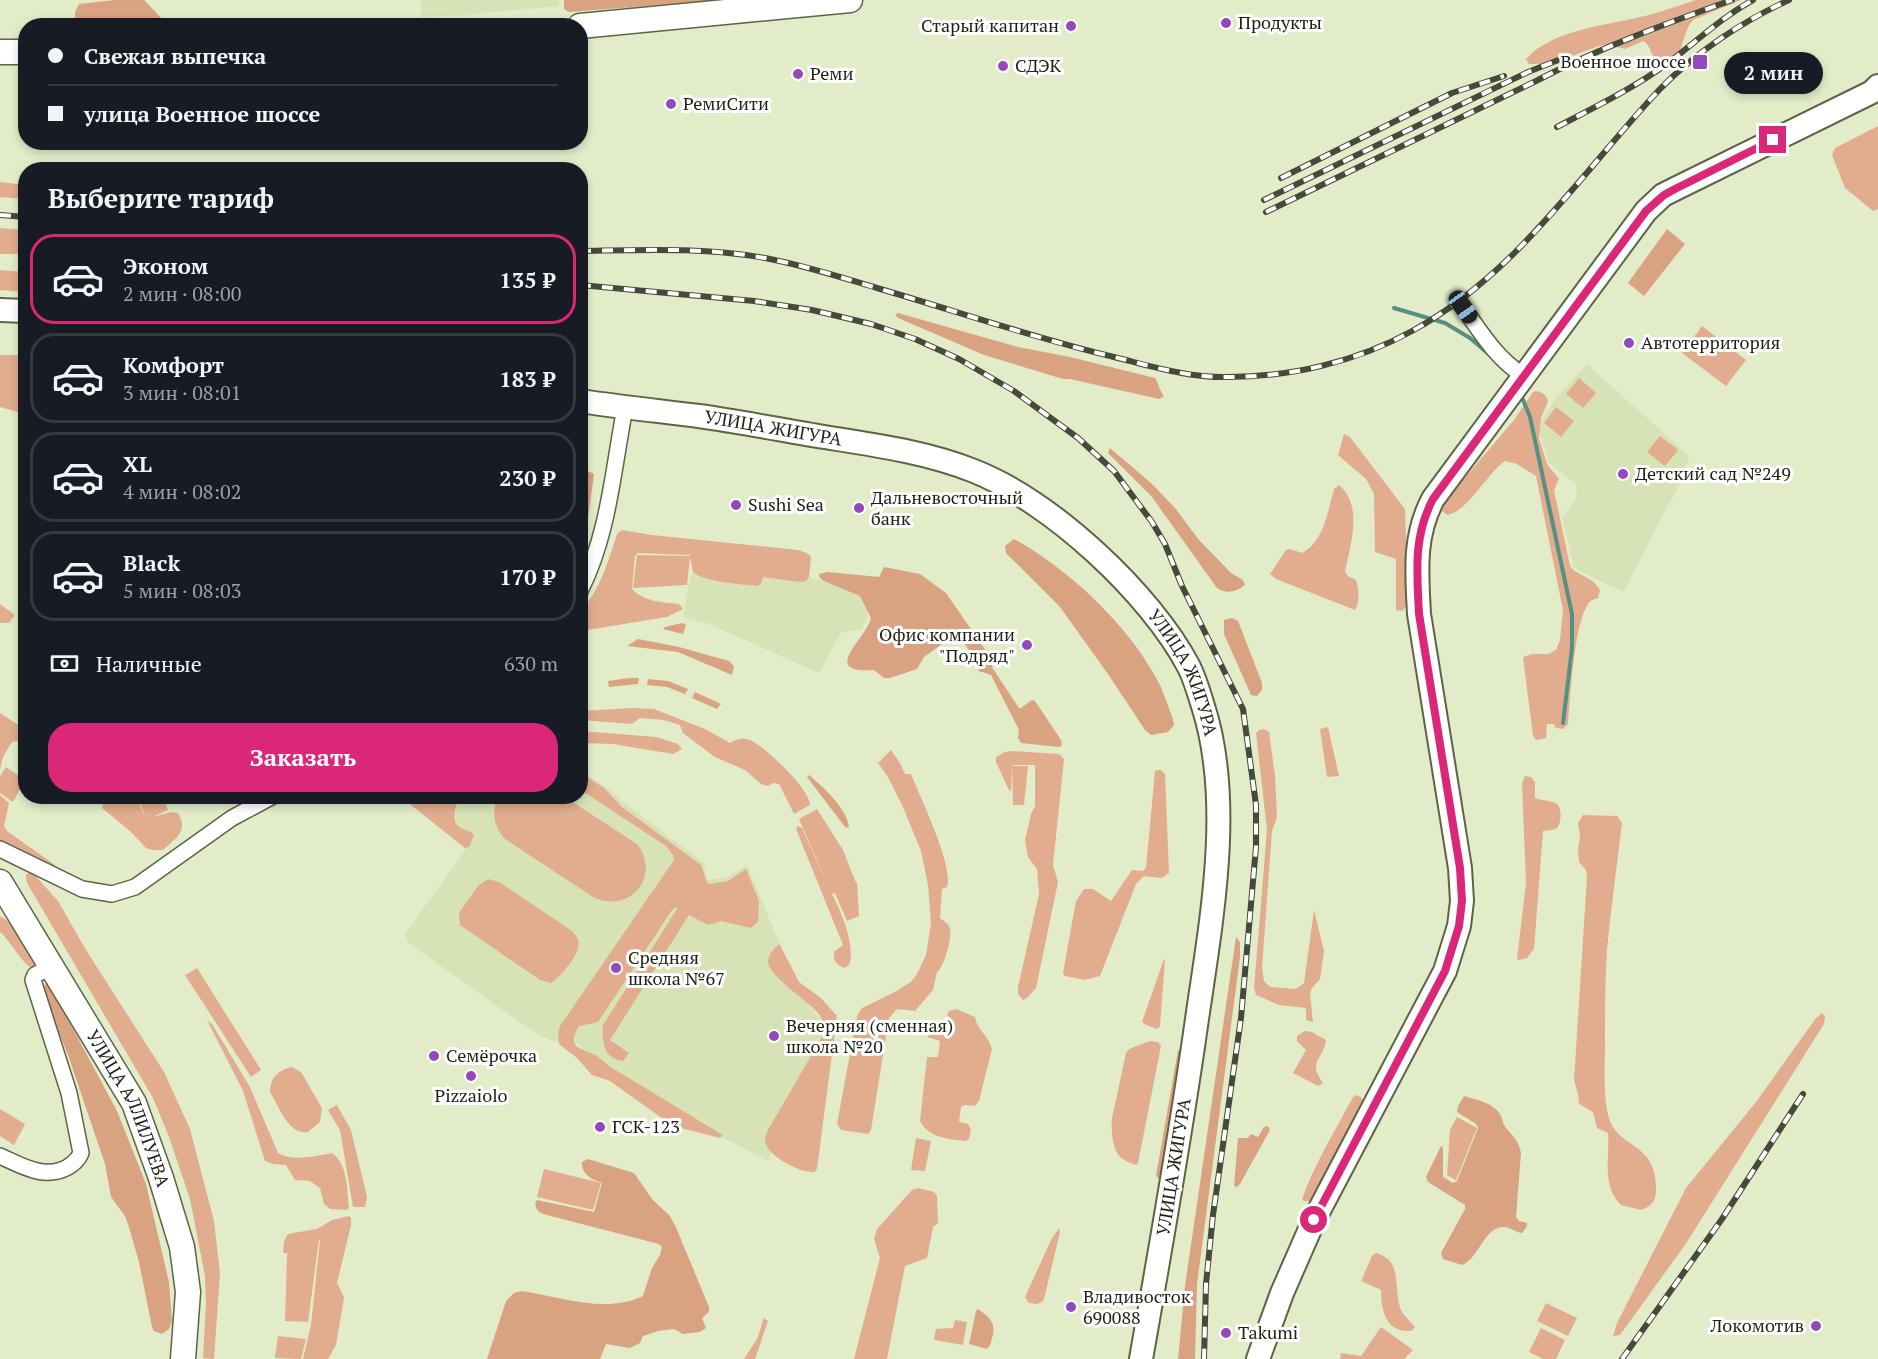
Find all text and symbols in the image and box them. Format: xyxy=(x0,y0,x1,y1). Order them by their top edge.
place label: Продукты xyxy=(1238,10,1322,34)
place label: Старый капитан xyxy=(921,13,1059,37)
marker: Продукты xyxy=(1219,16,1233,30)
marker: Старый капитан xyxy=(1064,19,1078,33)
text: Свежая выпечка xyxy=(84,41,266,70)
place label: Военное шоссе xyxy=(1560,49,1686,73)
place label: СДЭК xyxy=(1015,53,1062,77)
marker: Военное шоссе xyxy=(1691,53,1709,71)
callout: 2 мин xyxy=(1724,53,1822,95)
marker: СДЭК xyxy=(996,59,1010,73)
text: 2 мин xyxy=(1744,59,1803,86)
place label: Реми xyxy=(810,61,853,85)
marker: Реми xyxy=(791,67,805,81)
place label: РемиСити xyxy=(683,91,769,115)
marker: РемиСити xyxy=(664,97,678,111)
text: улица Военное шоссе xyxy=(84,99,320,128)
route end xyxy=(1759,126,1786,153)
text: Выберите тариф xyxy=(48,180,274,216)
text: Эконом xyxy=(123,251,208,280)
icon: car xyxy=(51,252,105,306)
text: 135 ₽ xyxy=(499,265,555,294)
text: 2 мин · 08:00 xyxy=(123,280,241,307)
car xyxy=(1445,287,1481,327)
place label: Автотерритория xyxy=(1641,330,1780,354)
marker: Автотерритория xyxy=(1622,336,1636,350)
text: Комфорт xyxy=(123,350,224,379)
icon: car xyxy=(51,351,105,405)
text: 183 ₽ xyxy=(499,364,555,393)
text: 3 мин · 08:01 xyxy=(123,379,241,406)
street label: УЛИЦА ЖИГУРА xyxy=(703,404,844,451)
text: XL xyxy=(123,449,152,478)
icon: car xyxy=(51,450,105,504)
place label: Детский сад №249 xyxy=(1635,461,1791,485)
text: 230 ₽ xyxy=(499,463,555,492)
marker: Детский сад №249 xyxy=(1616,467,1630,481)
text: 4 мин · 08:02 xyxy=(123,478,241,505)
place label: Дальневосточный банк xyxy=(871,485,1023,530)
place label: Sushi Sea xyxy=(748,492,824,516)
marker: Sushi Sea xyxy=(729,498,743,512)
marker: Дальневосточный банк xyxy=(852,501,866,515)
text: Black xyxy=(123,548,180,577)
icon: car xyxy=(51,549,105,603)
text: 170 ₽ xyxy=(499,562,555,591)
text: 5 мин · 08:03 xyxy=(123,577,241,604)
street label: УЛИЦА ЖИГУРА xyxy=(1143,604,1224,739)
place label: Офис компании "Подряд" xyxy=(879,622,1015,667)
marker: Офис компании "Подряд" xyxy=(1020,638,1034,652)
icon: cash xyxy=(48,647,81,680)
text: Наличные xyxy=(96,649,202,678)
text: 630 m xyxy=(504,650,558,677)
button: Заказать xyxy=(48,723,558,792)
place label: Средняя школа №67 xyxy=(628,945,725,990)
marker: Средняя школа №67 xyxy=(609,961,623,975)
place label: Вечерняя (сменная) школа №20 xyxy=(786,1013,953,1058)
street label: УЛИЦА АЛЛИЛУЕВА xyxy=(81,1025,176,1190)
marker: Вечерняя (сменная) школа №20 xyxy=(767,1029,781,1043)
place label: Семёрочка xyxy=(446,1043,537,1067)
marker: Семёрочка xyxy=(427,1049,441,1063)
marker: Pizzaiolo xyxy=(464,1069,478,1083)
place label: Pizzaiolo xyxy=(434,1083,508,1107)
street label: УЛИЦА ЖИГУРА xyxy=(1150,1096,1196,1237)
place label: ГСК-123 xyxy=(612,1114,680,1138)
marker: ГСК-123 xyxy=(593,1120,607,1134)
route start xyxy=(1300,1206,1327,1233)
place label: Владивосток 690088 xyxy=(1083,1284,1191,1329)
marker: Владивосток 690088 xyxy=(1064,1300,1078,1314)
place label: Локомотив xyxy=(1709,1313,1804,1337)
marker: Локомотив xyxy=(1809,1319,1823,1333)
place label: Takumi xyxy=(1238,1320,1298,1344)
marker: Takumi xyxy=(1219,1326,1233,1340)

